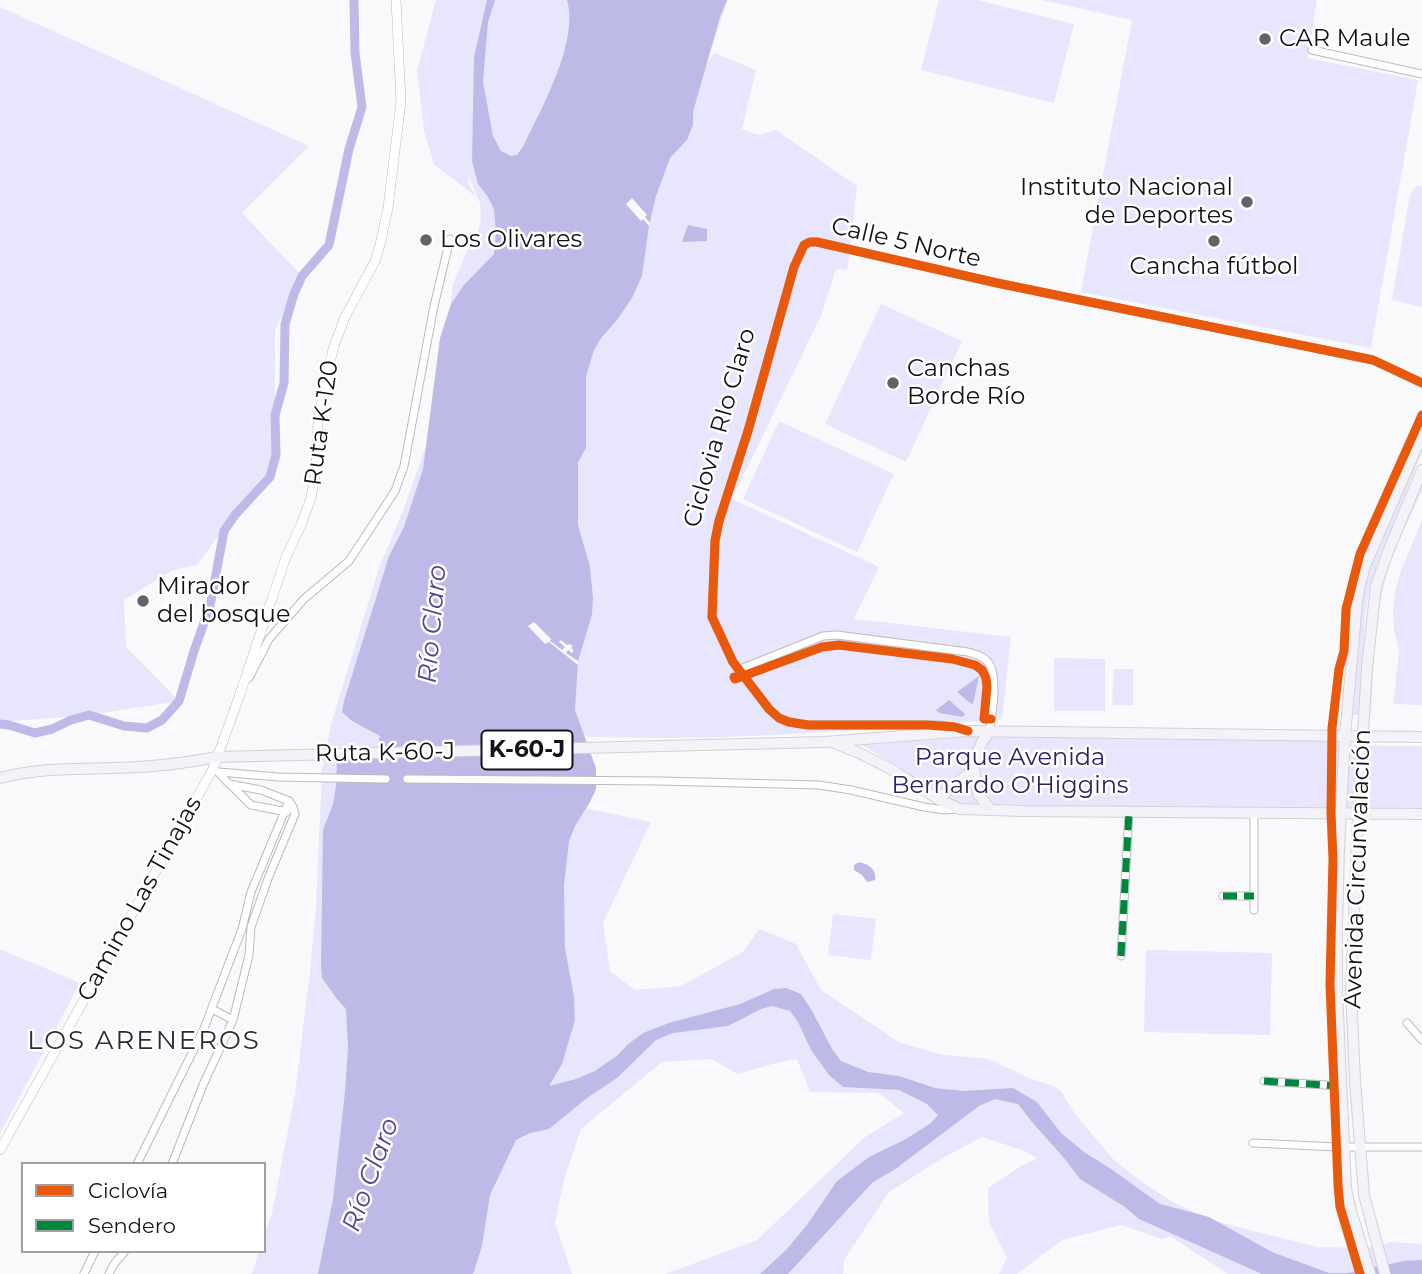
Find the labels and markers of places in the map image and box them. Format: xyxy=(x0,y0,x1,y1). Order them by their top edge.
place label: CAR Maule xyxy=(1279,25,1411,53)
marker: CAR Maule xyxy=(1257,31,1273,47)
place label: Instituto Nacional de Deportes xyxy=(1020,174,1233,230)
marker: Instituto Nacional de Deportes xyxy=(1239,194,1255,210)
place label: Los Olivares xyxy=(440,226,582,254)
marker: Los Olivares xyxy=(418,232,434,248)
marker: Cancha fútbol xyxy=(1206,233,1222,249)
place label: Cancha fútbol xyxy=(1130,253,1298,281)
place label: Canchas Borde Río xyxy=(907,355,1025,411)
marker: Canchas Borde Río xyxy=(885,375,901,391)
place label: Mirador del bosque xyxy=(157,573,290,629)
marker: Mirador del bosque xyxy=(135,593,151,609)

